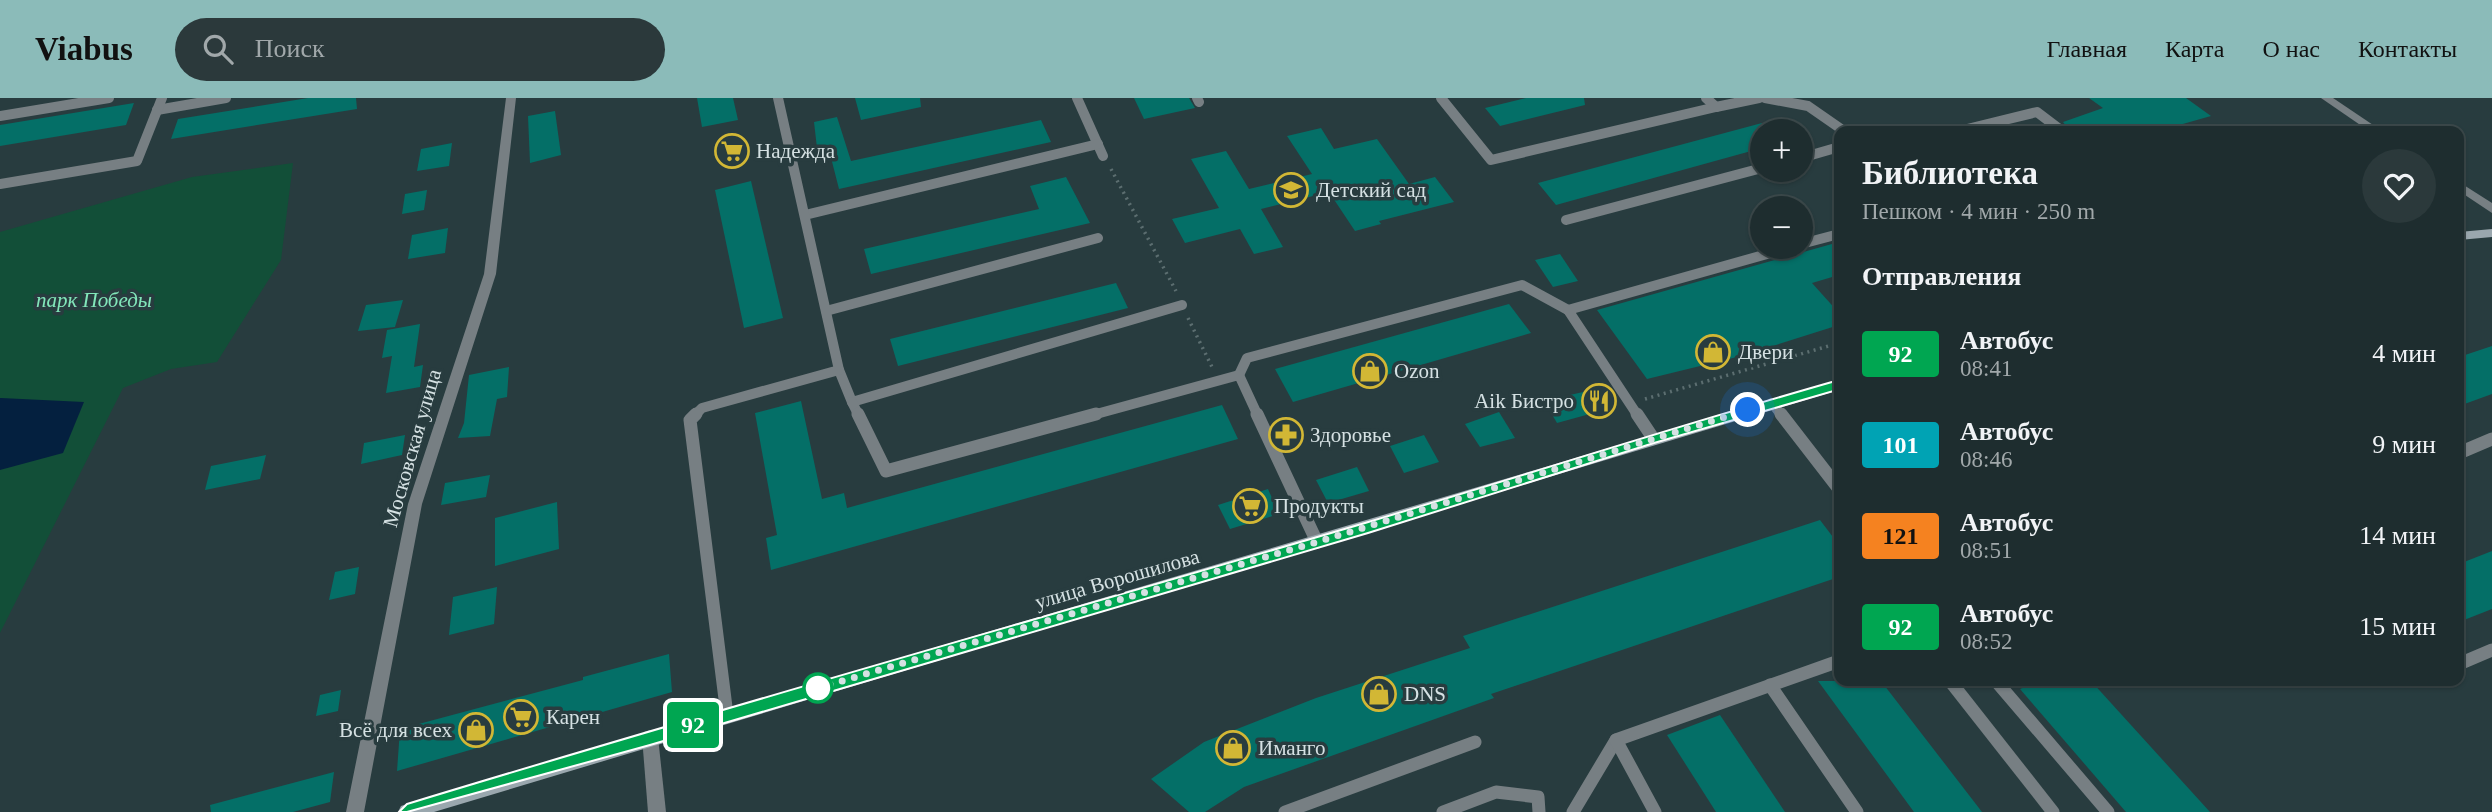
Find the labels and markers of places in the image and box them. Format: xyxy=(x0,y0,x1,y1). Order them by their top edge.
supermarket icon: Надежда xyxy=(713,132,751,170)
place label: Надежда xyxy=(756,139,836,163)
school or university icon: Детский сад xyxy=(1272,171,1310,209)
place label: Детский сад xyxy=(1316,178,1426,202)
shop icon: Двери xyxy=(1694,333,1732,371)
place label: Двери xyxy=(1738,340,1793,364)
shop icon: Ozon xyxy=(1351,352,1389,390)
place label: Ozon xyxy=(1394,359,1440,383)
restaurant icon: Aik Бистро xyxy=(1580,382,1618,420)
place label: Aik Бистро xyxy=(1474,389,1574,413)
pharmacy icon: Здоровье xyxy=(1267,416,1305,454)
place label: Здоровье xyxy=(1310,423,1391,447)
supermarket icon: Продукты xyxy=(1231,487,1269,525)
place label: Продукты xyxy=(1274,494,1364,518)
unlabelled marker xyxy=(803,673,833,703)
shop icon: DNS xyxy=(1360,675,1398,713)
place label: DNS xyxy=(1404,682,1446,706)
supermarket icon: Карен xyxy=(502,698,540,736)
place label: Карен xyxy=(546,705,600,729)
shop icon: Всё для всех xyxy=(457,711,495,749)
place label: Всё для всех xyxy=(339,718,452,742)
shop icon: Иманго xyxy=(1214,729,1252,767)
place label: Иманго xyxy=(1258,736,1325,760)

